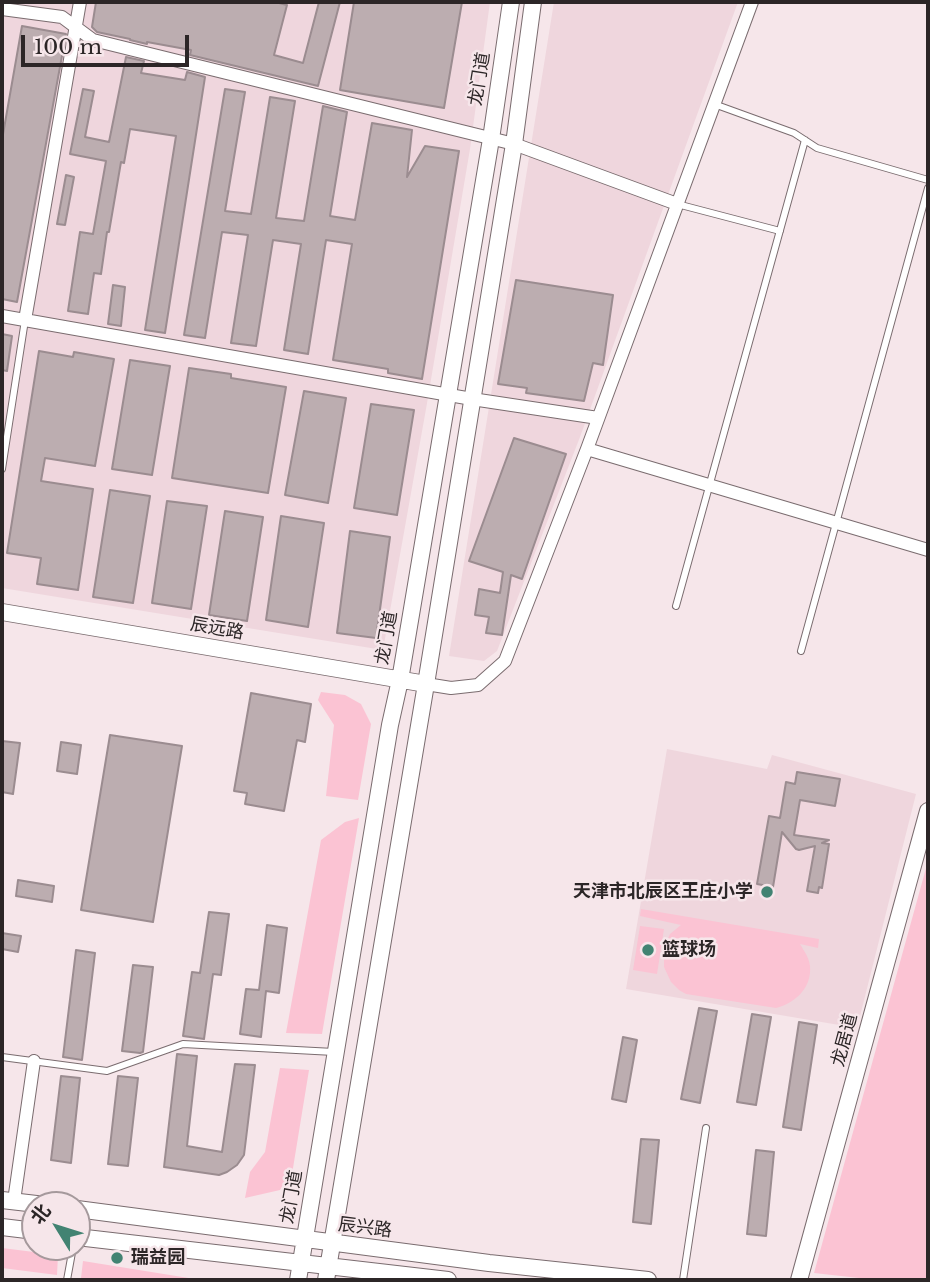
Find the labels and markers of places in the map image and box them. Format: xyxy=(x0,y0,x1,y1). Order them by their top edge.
place label: 天津市北辰区王庄小学 xyxy=(573,881,753,903)
marker: 天津市北辰区王庄小学 xyxy=(759,884,775,900)
place label: 篮球场 xyxy=(662,939,716,961)
marker: 篮球场 xyxy=(640,942,656,958)
place label: 瑞益园 xyxy=(131,1247,185,1269)
marker: 瑞益园 xyxy=(109,1250,125,1266)

